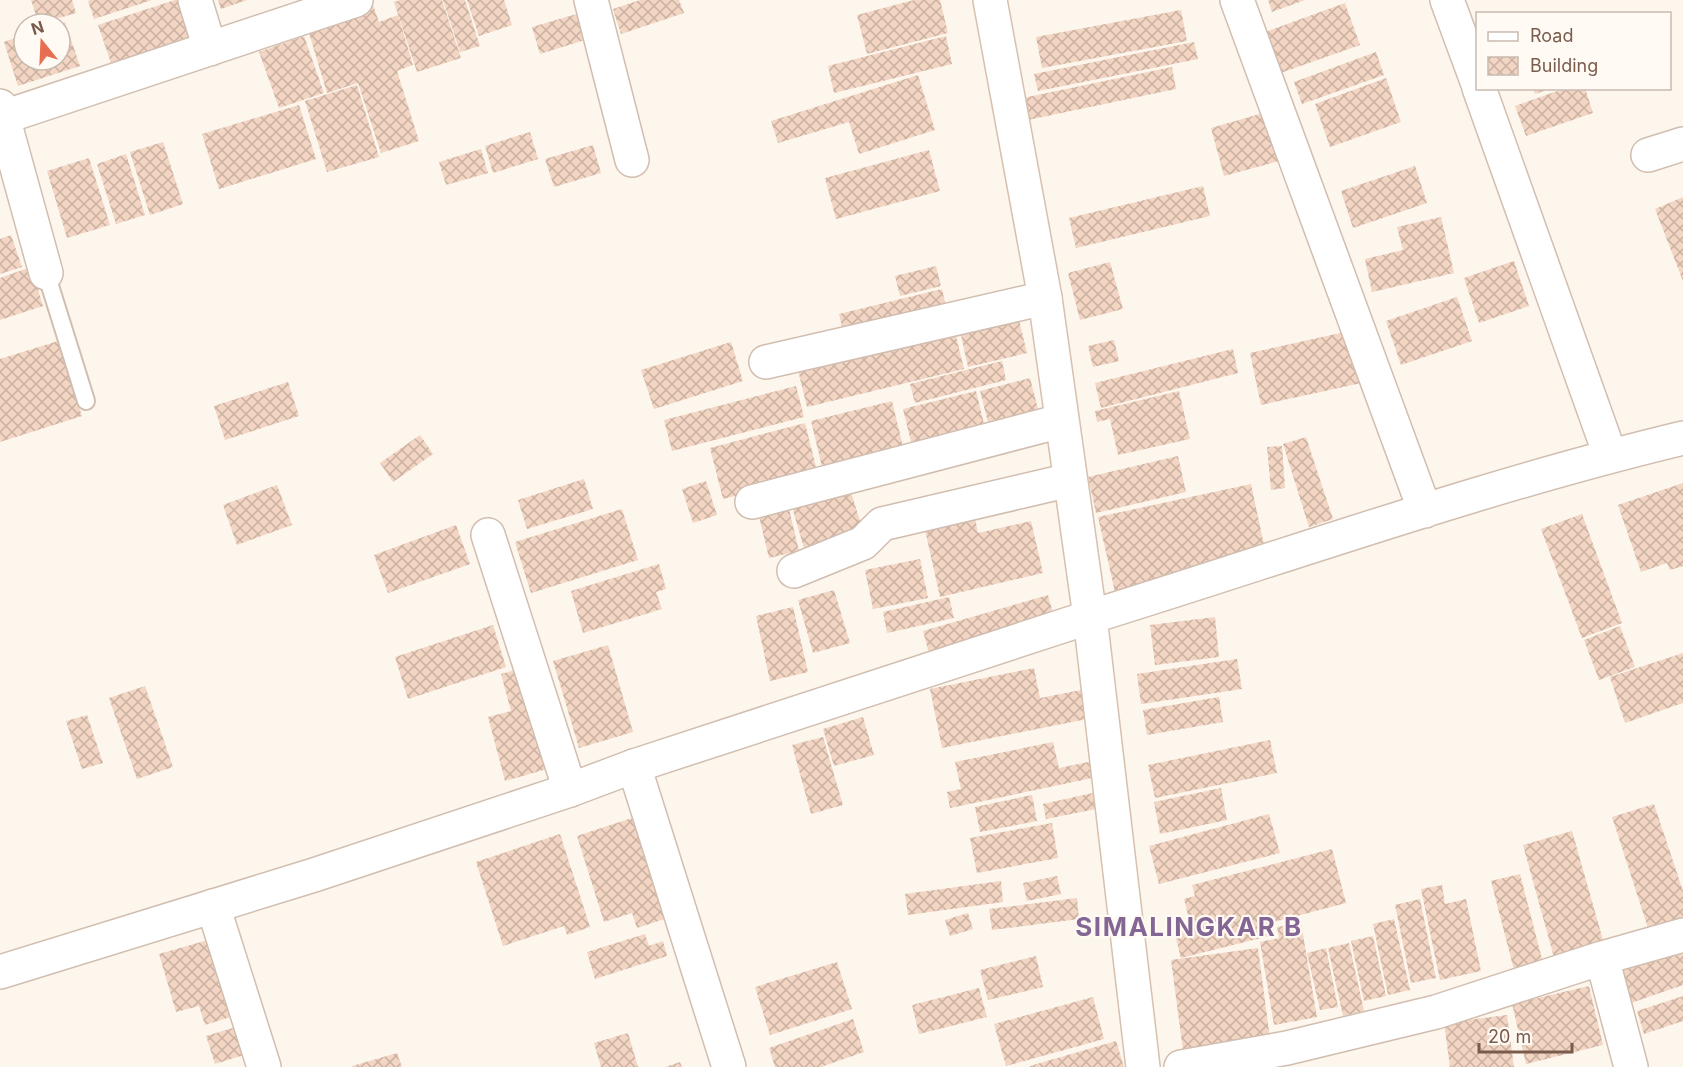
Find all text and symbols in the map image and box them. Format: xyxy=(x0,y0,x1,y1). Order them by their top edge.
north arrow xyxy=(12,12,72,72)
legend xyxy=(1476,12,1671,90)
text: N xyxy=(28,16,46,39)
text: Road xyxy=(1530,25,1573,46)
text: Building xyxy=(1530,55,1598,76)
district label: SIMALINGKAR B xyxy=(1075,911,1303,942)
scale bar xyxy=(1479,1016,1572,1054)
text: 20 m xyxy=(1488,1026,1531,1047)

